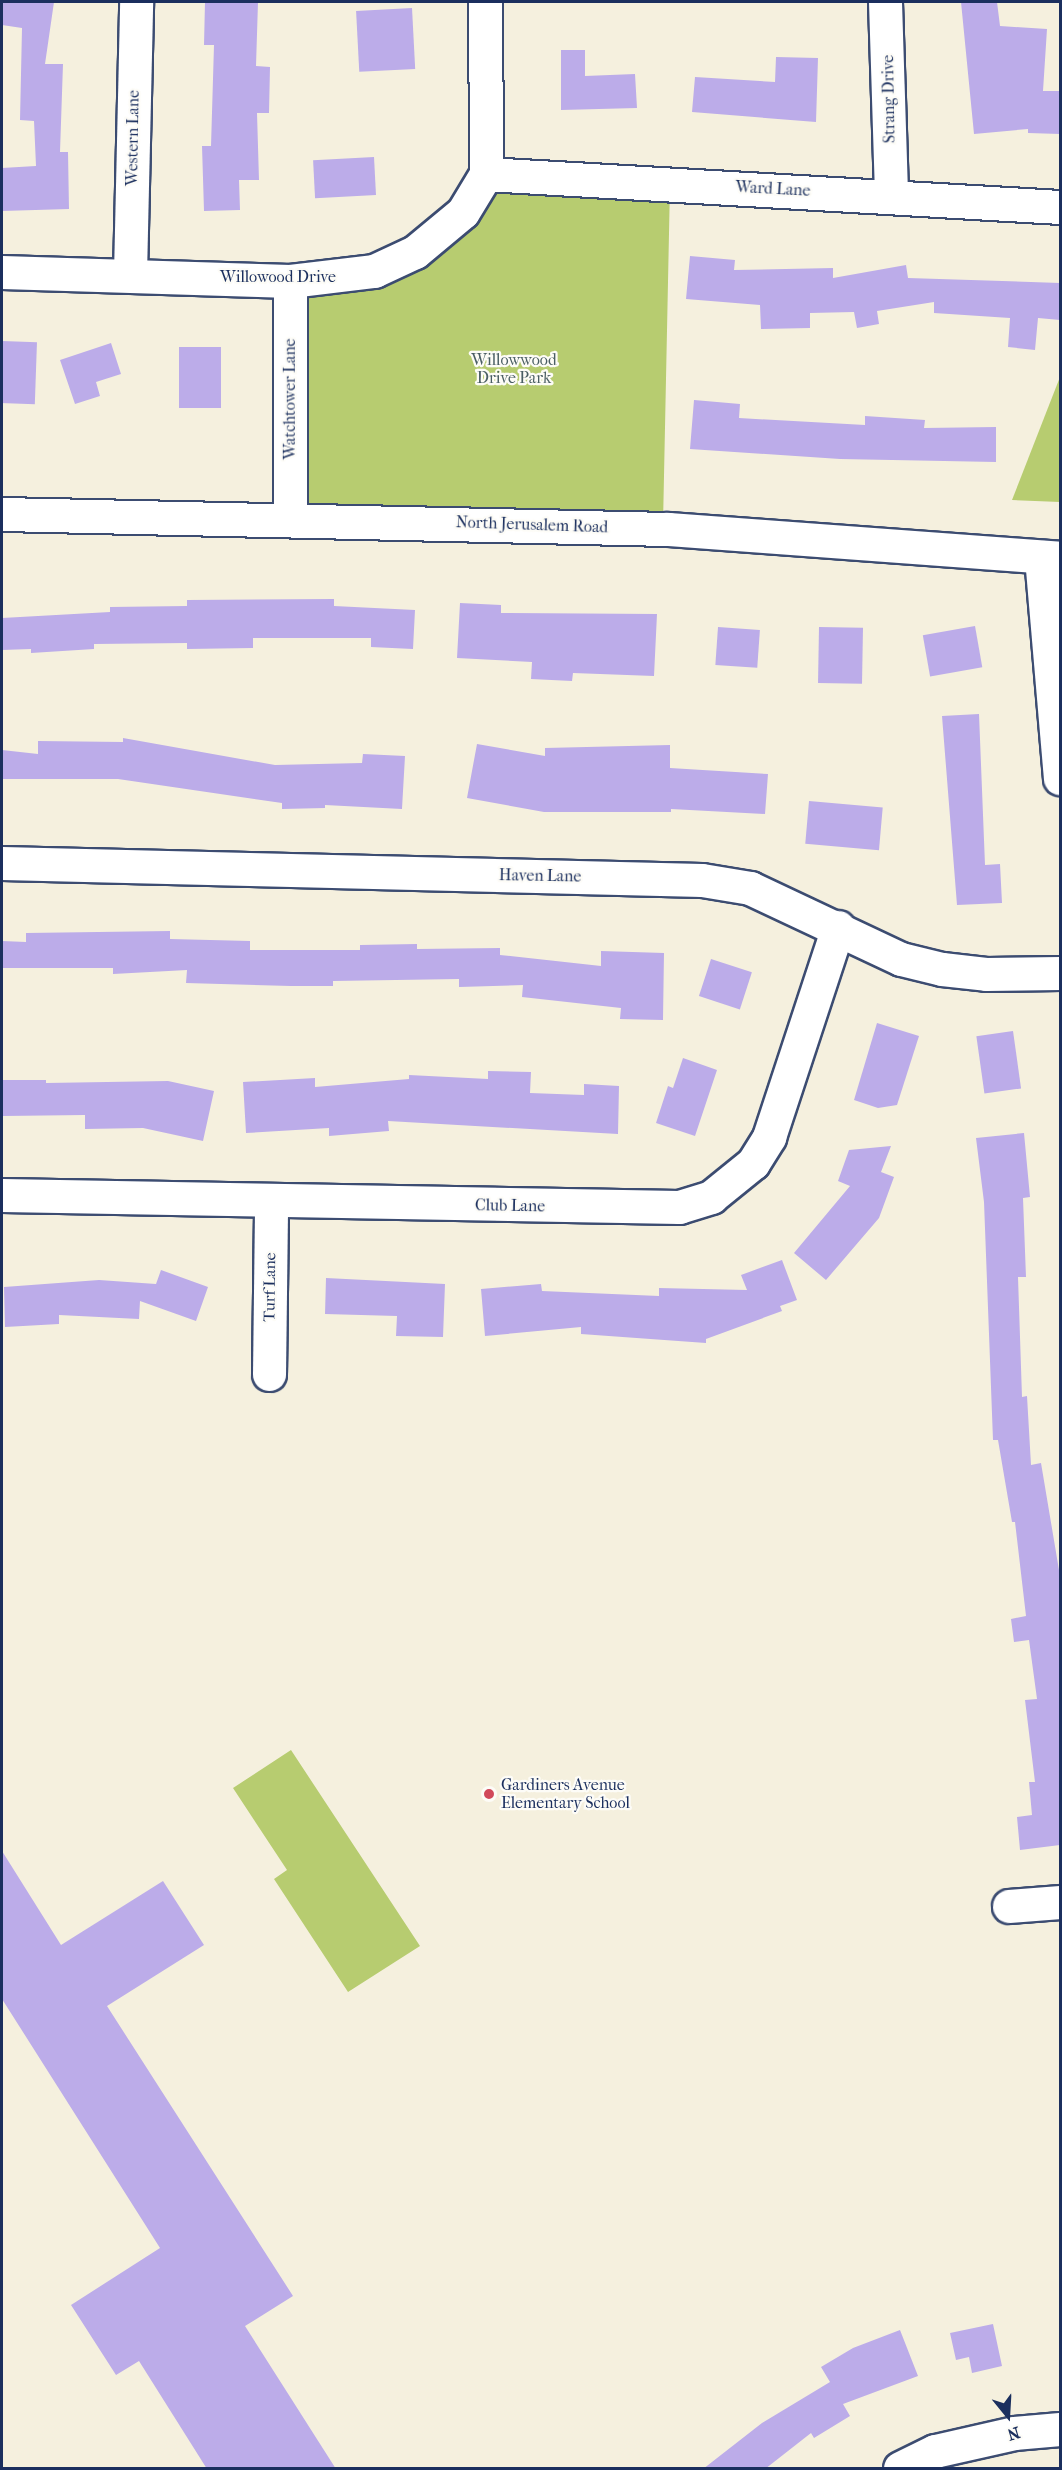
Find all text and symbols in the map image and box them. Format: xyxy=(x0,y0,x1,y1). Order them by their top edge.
street label: Strang Drive xyxy=(879,55,899,143)
street label: Western Lane xyxy=(123,90,143,186)
street label: Ward Lane xyxy=(735,177,811,201)
street label: Willowood Drive xyxy=(220,267,336,287)
street label: Watchtower Lane xyxy=(280,338,300,460)
park label: Willowwood Drive Park xyxy=(471,350,557,388)
street label: North Jerusalem Road xyxy=(456,513,608,537)
street label: Haven Lane xyxy=(499,866,581,886)
street label: Club Lane xyxy=(475,1196,545,1216)
street label: Turf Lane xyxy=(260,1252,280,1322)
place label: Gardiners Avenue Elementary School xyxy=(501,1775,630,1813)
marker: Gardiners Avenue Elementary School xyxy=(482,1787,496,1801)
north arrow xyxy=(978,2386,1038,2446)
text: N xyxy=(1005,2423,1022,2445)

